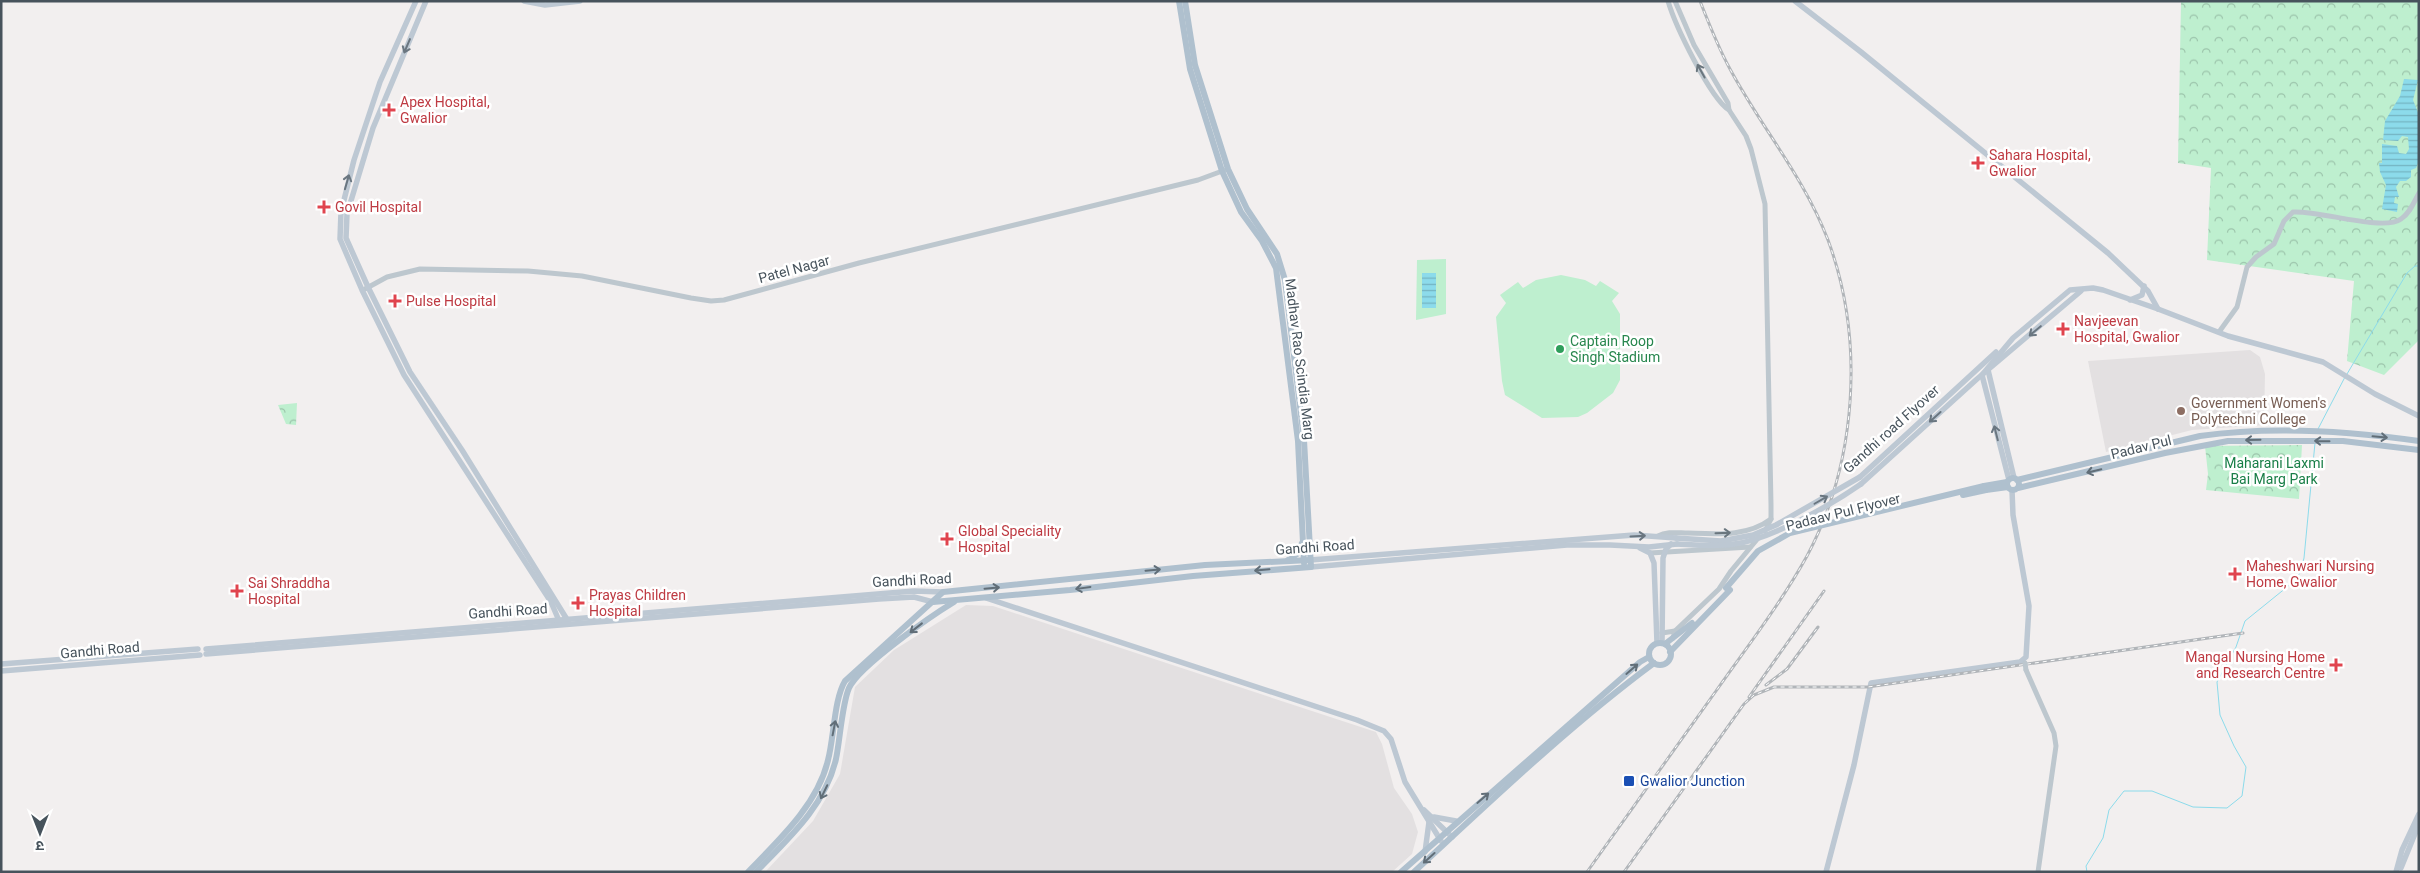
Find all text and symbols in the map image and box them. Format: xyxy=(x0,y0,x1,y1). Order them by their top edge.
one-way arrow xyxy=(402,38,412,53)
one-way arrow xyxy=(1696,64,1705,79)
place label: Apex Hospital, Gwalior xyxy=(400,94,490,126)
marker: Apex Hospital, Gwalior xyxy=(382,103,396,117)
place label: Sahara Hospital, Gwalior xyxy=(1989,147,2091,179)
marker: Sahara Hospital, Gwalior xyxy=(1971,156,1985,170)
one-way arrow xyxy=(343,175,353,191)
place label: Govil Hospital xyxy=(335,199,422,215)
marker: Govil Hospital xyxy=(317,200,331,214)
street label: Patel Nagar xyxy=(757,252,832,286)
street label: Madhav Rao Scindia Marg xyxy=(1282,277,1318,441)
place label: Pulse Hospital xyxy=(406,293,496,309)
marker: Pulse Hospital xyxy=(388,294,402,308)
place label: Navjeevan Hospital, Gwalior xyxy=(2074,313,2180,345)
marker: Navjeevan Hospital, Gwalior xyxy=(2056,322,2070,336)
one-way arrow xyxy=(2029,325,2042,336)
place label: Captain Roop Singh Stadium xyxy=(1570,333,1660,365)
marker: Captain Roop Singh Stadium xyxy=(1554,343,1566,355)
street label: Gandhi road Flyover xyxy=(1840,382,1942,476)
place label: Government Women's Polytechni College xyxy=(2191,395,2327,427)
marker: Government Women's Polytechni College xyxy=(2175,405,2187,417)
one-way arrow xyxy=(1929,411,1942,422)
one-way arrow xyxy=(1991,426,2000,442)
street label: Padav Pul xyxy=(2109,432,2173,462)
one-way arrow xyxy=(2372,432,2388,442)
one-way arrow xyxy=(2245,435,2261,445)
one-way arrow xyxy=(2315,436,2331,446)
park label: Maharani Laxmi Bai Marg Park xyxy=(2224,455,2324,487)
one-way arrow xyxy=(2086,467,2102,476)
street label: Padaav Pul Flyover xyxy=(1784,490,1902,534)
one-way arrow xyxy=(1813,495,1828,505)
place label: Global Speciality Hospital xyxy=(958,523,1062,555)
one-way arrow xyxy=(1715,529,1731,538)
one-way arrow xyxy=(1630,531,1646,540)
marker: Global Speciality Hospital xyxy=(940,532,954,546)
street label: Gandhi Road xyxy=(1275,536,1355,558)
place label: Maheshwari Nursing Home, Gwalior xyxy=(2246,558,2374,590)
one-way arrow xyxy=(1145,565,1161,575)
one-way arrow xyxy=(1254,566,1270,575)
marker: Maheshwari Nursing Home, Gwalior xyxy=(2228,567,2242,581)
street label: Gandhi Road xyxy=(872,570,952,590)
place label: Sai Shraddha Hospital xyxy=(248,575,330,607)
one-way arrow xyxy=(984,583,1000,592)
marker: Sai Shraddha Hospital xyxy=(230,584,244,598)
one-way arrow xyxy=(1075,584,1091,594)
place label: Prayas Children Hospital xyxy=(589,587,686,619)
marker: Prayas Children Hospital xyxy=(571,596,585,610)
street label: Gandhi Road xyxy=(468,600,548,622)
one-way arrow xyxy=(909,623,923,633)
street label: Gandhi Road xyxy=(60,639,140,661)
place label: Mangal Nursing Home and Research Centre xyxy=(2185,649,2325,681)
marker: Mangal Nursing Home and Research Centre xyxy=(2329,658,2343,672)
one-way arrow xyxy=(1626,663,1639,675)
one-way arrow xyxy=(830,721,839,737)
place label: Gwalior Junction xyxy=(1640,773,1745,789)
marker: Gwalior Junction xyxy=(1622,774,1636,788)
one-way arrow xyxy=(819,784,828,799)
one-way arrow xyxy=(1476,792,1489,804)
north arrow xyxy=(15,808,65,858)
text: उ xyxy=(35,838,44,854)
one-way arrow xyxy=(1422,852,1435,864)

